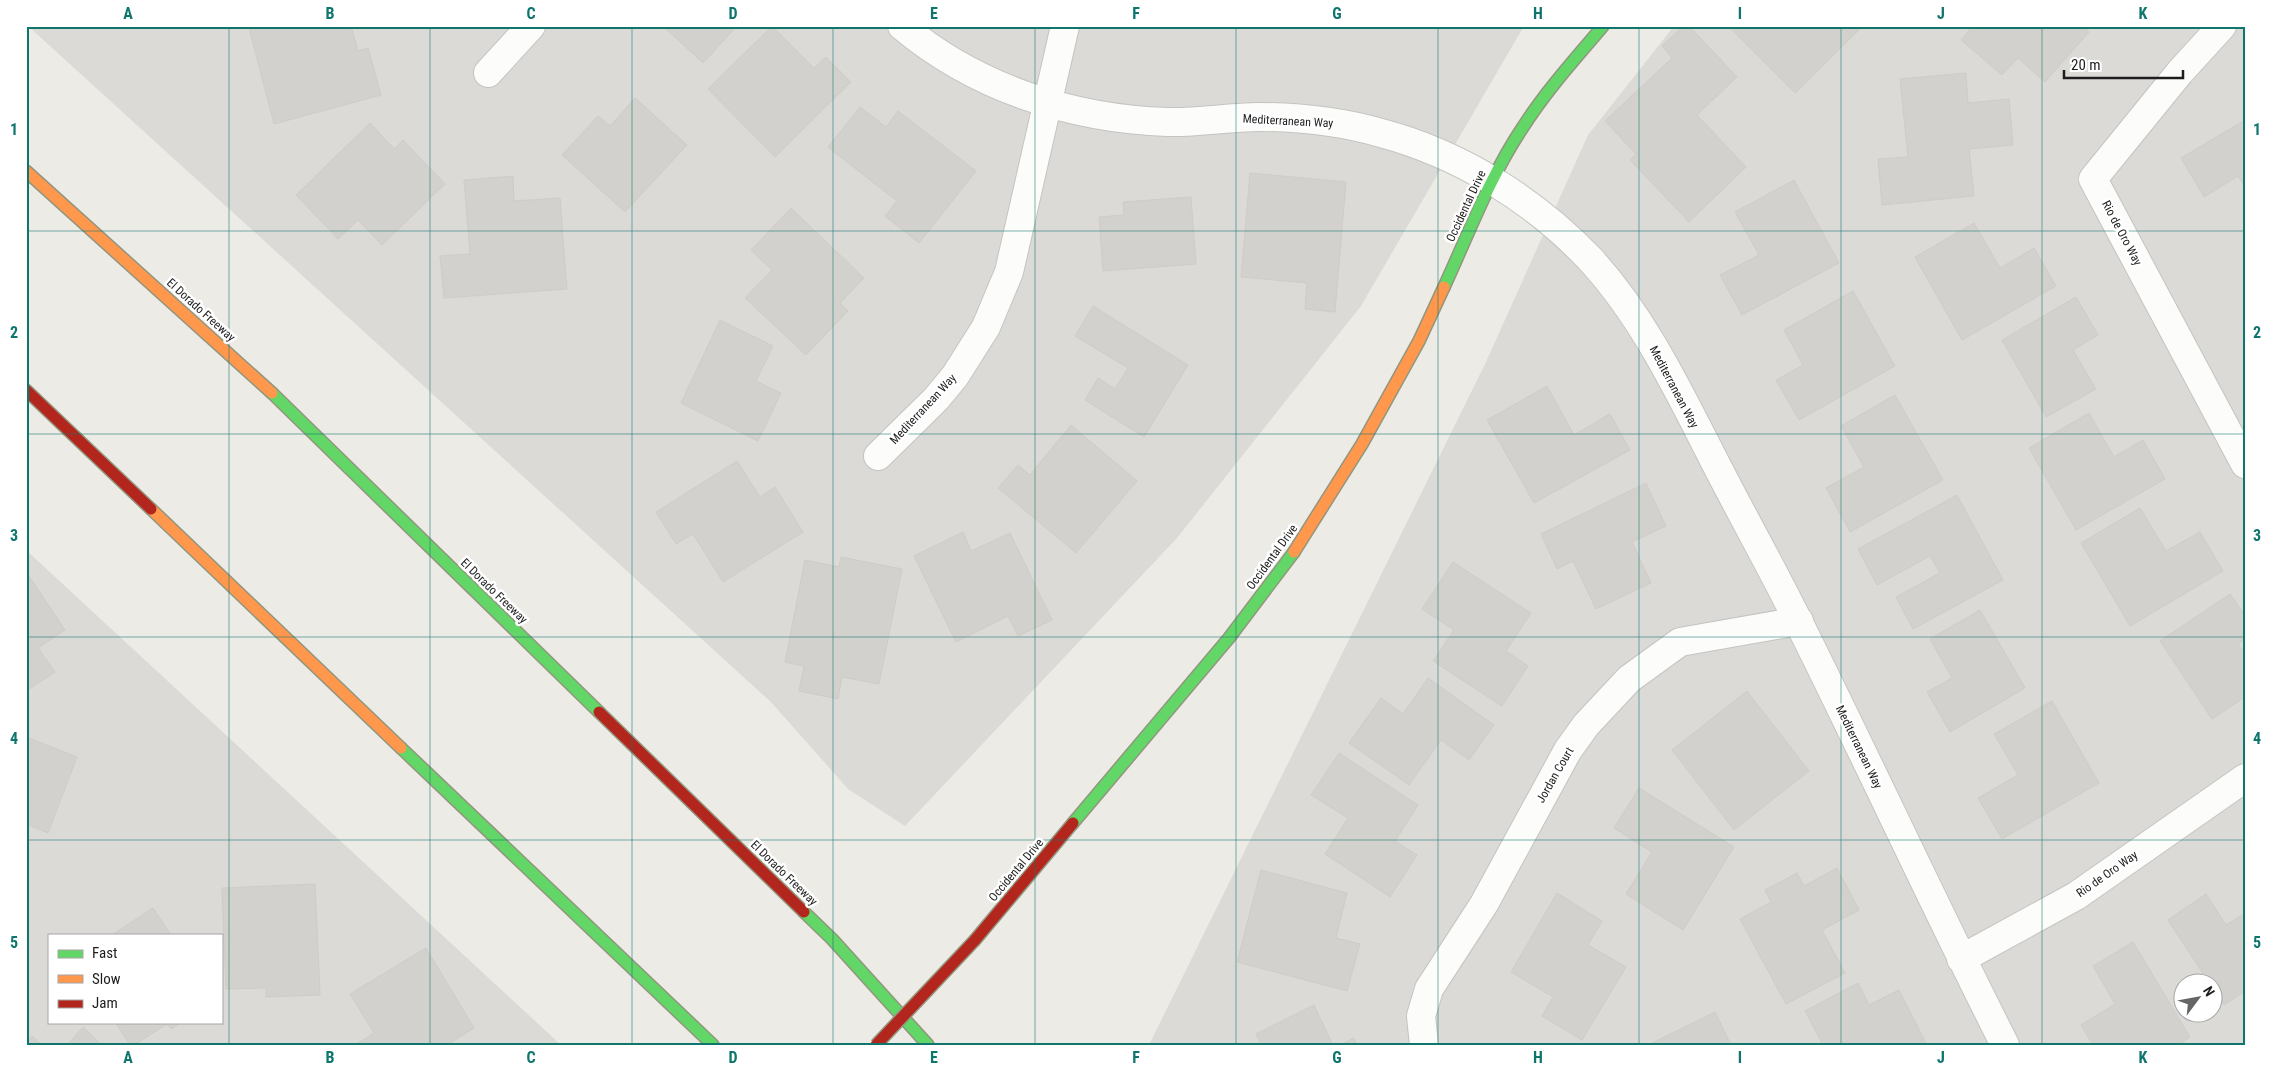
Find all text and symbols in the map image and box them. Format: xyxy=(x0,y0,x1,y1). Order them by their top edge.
text: A xyxy=(123,4,133,23)
text: B xyxy=(326,4,335,23)
text: C xyxy=(526,4,536,23)
text: D xyxy=(728,4,738,23)
text: E xyxy=(930,4,938,23)
text: F xyxy=(1132,4,1140,23)
text: G xyxy=(1332,4,1342,23)
text: H xyxy=(1533,4,1543,23)
text: I xyxy=(1738,4,1742,23)
text: J xyxy=(1937,4,1945,23)
text: K xyxy=(2139,4,2148,23)
scale bar xyxy=(2064,48,2182,80)
text: 20 m xyxy=(2071,56,2101,74)
street label: Mediterranean Way xyxy=(1242,112,1334,130)
text: 1 xyxy=(10,120,18,139)
text: 1 xyxy=(2253,120,2261,139)
street label: Occidental Drive xyxy=(1443,168,1489,244)
street label: Rio de Oro Way xyxy=(2099,198,2145,268)
street label: El Dorado Freeway xyxy=(164,276,238,344)
text: 2 xyxy=(10,323,18,342)
text: 2 xyxy=(2253,323,2261,342)
street label: Mediterranean Way xyxy=(1647,344,1701,430)
street label: Mediterranean Way xyxy=(887,371,959,447)
street label: Occidental Drive xyxy=(1244,521,1301,592)
text: 3 xyxy=(10,526,18,545)
text: 3 xyxy=(2253,526,2261,545)
street label: El Dorado Freeway xyxy=(458,556,530,626)
street label: Mediterranean Way xyxy=(1833,703,1885,791)
text: 4 xyxy=(10,729,18,748)
text: 4 xyxy=(2253,729,2261,748)
street label: Jordan Court xyxy=(1533,744,1577,805)
street label: Occidental Drive xyxy=(986,836,1046,904)
street label: El Dorado Freeway xyxy=(748,838,820,908)
street label: Rio de Oro Way xyxy=(2074,848,2140,900)
text: 5 xyxy=(10,933,18,952)
text: 5 xyxy=(2253,933,2261,952)
legend xyxy=(48,934,222,1024)
text: Fast xyxy=(92,944,117,962)
text: Slow xyxy=(92,970,121,988)
north arrow xyxy=(2174,974,2224,1024)
text: N xyxy=(2200,983,2218,999)
text: Jam xyxy=(92,994,118,1012)
text: A xyxy=(123,1048,133,1067)
text: B xyxy=(326,1048,335,1067)
text: C xyxy=(526,1048,536,1067)
text: D xyxy=(728,1048,738,1067)
text: E xyxy=(930,1048,938,1067)
text: F xyxy=(1132,1048,1140,1067)
text: G xyxy=(1332,1048,1342,1067)
text: H xyxy=(1533,1048,1543,1067)
text: I xyxy=(1738,1048,1742,1067)
text: J xyxy=(1937,1048,1945,1067)
text: K xyxy=(2139,1048,2148,1067)

